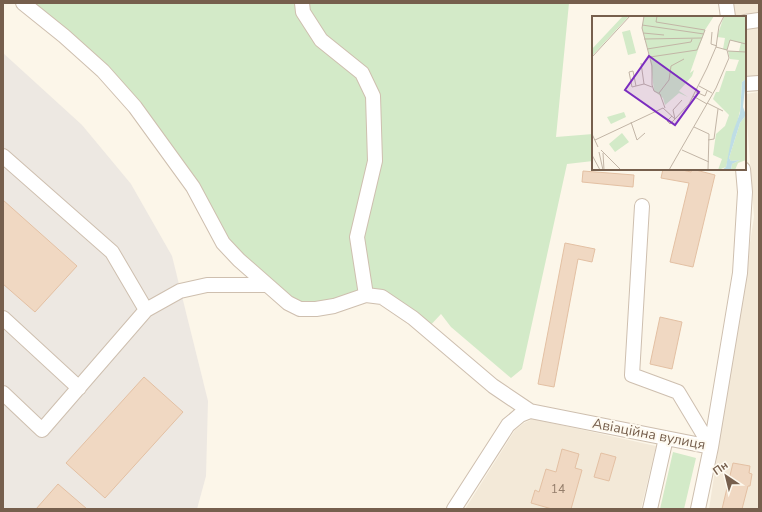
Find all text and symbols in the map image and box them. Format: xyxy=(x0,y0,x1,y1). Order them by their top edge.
inset map xyxy=(592,16,746,170)
street label: Авіаційна вулиця xyxy=(591,414,707,454)
north arrow xyxy=(706,456,746,496)
text: Пн xyxy=(710,458,731,479)
house number: 14 xyxy=(551,481,565,497)

